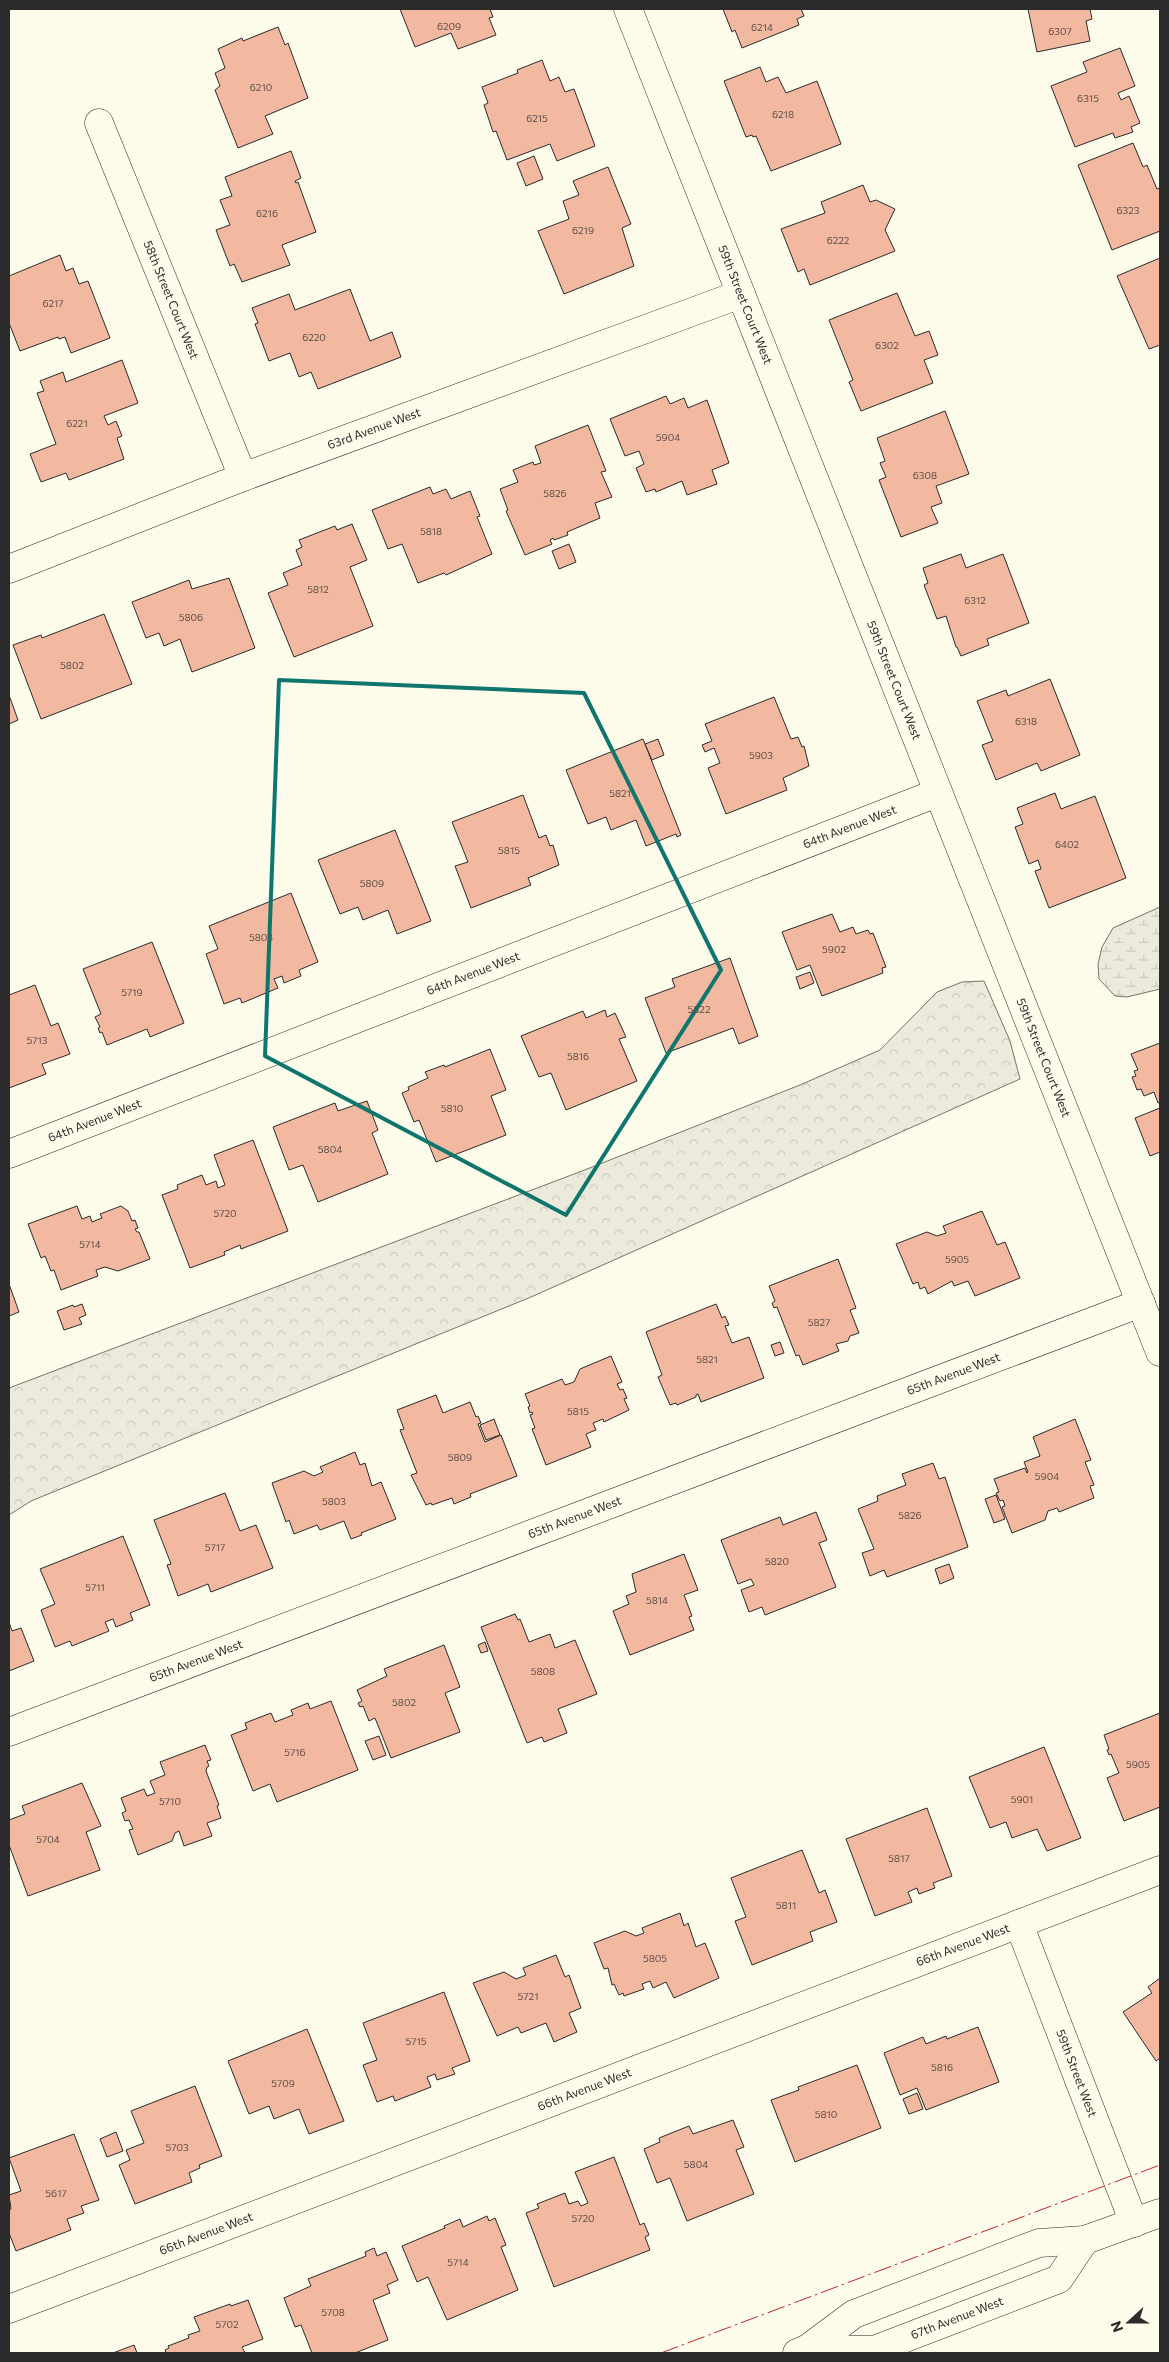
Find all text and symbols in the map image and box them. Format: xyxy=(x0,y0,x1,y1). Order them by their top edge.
house number: 6209 xyxy=(437,20,461,32)
house number: 6214 xyxy=(751,21,773,33)
house number: 6307 xyxy=(1048,25,1072,37)
house number: 6210 xyxy=(250,81,272,93)
house number: 6315 xyxy=(1077,92,1099,104)
house number: 6218 xyxy=(772,108,794,120)
house number: 6215 xyxy=(526,112,548,124)
house number: 6323 xyxy=(1117,204,1140,216)
house number: 6216 xyxy=(256,207,278,219)
house number: 6219 xyxy=(572,224,594,236)
house number: 6222 xyxy=(827,234,850,246)
street label: 58th Street Court West xyxy=(142,238,202,361)
street label: 59th Street Court West xyxy=(716,243,776,366)
house number: 6217 xyxy=(42,297,64,309)
house number: 6220 xyxy=(302,331,326,343)
house number: 6302 xyxy=(875,339,899,351)
street label: 63rd Avenue West xyxy=(325,404,422,451)
house number: 6221 xyxy=(66,417,88,429)
house number: 5904 xyxy=(656,431,680,443)
house number: 6308 xyxy=(913,469,937,481)
house number: 5826 xyxy=(543,487,567,499)
house number: 5818 xyxy=(420,525,442,537)
house number: 5812 xyxy=(307,583,329,595)
house number: 6312 xyxy=(964,594,986,606)
house number: 5806 xyxy=(179,611,203,623)
street label: 59th Street Court West xyxy=(865,618,925,741)
house number: 5802 xyxy=(60,659,84,671)
house number: 6318 xyxy=(1015,715,1037,727)
house number: 5903 xyxy=(749,749,773,761)
house number: 5821 xyxy=(609,787,631,799)
street label: 64th Avenue West xyxy=(801,802,898,851)
house number: 6402 xyxy=(1055,838,1080,850)
house number: 5815 xyxy=(498,844,520,856)
house number: 5809 xyxy=(360,877,384,889)
house number: 5803 xyxy=(249,931,273,943)
house number: 5902 xyxy=(822,943,846,955)
street label: 64th Avenue West xyxy=(424,948,522,997)
house number: 5719 xyxy=(121,986,143,998)
street label: 59th Street Court West xyxy=(1014,996,1074,1119)
house number: 5822 xyxy=(688,1003,711,1015)
house number: 5713 xyxy=(26,1034,48,1046)
house number: 5816 xyxy=(567,1050,589,1062)
street label: 64th Avenue West xyxy=(46,1095,143,1144)
house number: 5810 xyxy=(441,1102,463,1114)
house number: 5804 xyxy=(318,1143,342,1155)
house number: 5720 xyxy=(213,1207,237,1219)
house number: 5714 xyxy=(79,1238,101,1250)
house number: 5905 xyxy=(945,1253,969,1265)
house number: 5827 xyxy=(808,1316,830,1328)
street label: 65th Avenue West xyxy=(904,1349,1002,1397)
house number: 5821 xyxy=(696,1353,718,1365)
house number: 5815 xyxy=(567,1405,589,1417)
house number: 5809 xyxy=(448,1451,472,1463)
house number: 5904 xyxy=(1035,1470,1059,1482)
street label: 65th Avenue West xyxy=(526,1493,623,1541)
house number: 5803 xyxy=(322,1495,346,1507)
house number: 5826 xyxy=(898,1509,922,1521)
house number: 5717 xyxy=(205,1541,225,1553)
house number: 5820 xyxy=(765,1555,789,1567)
house number: 5711 xyxy=(85,1581,105,1593)
house number: 5814 xyxy=(646,1594,668,1606)
street label: 65th Avenue West xyxy=(147,1636,244,1684)
house number: 5808 xyxy=(531,1665,555,1677)
house number: 5802 xyxy=(392,1696,416,1708)
house number: 5716 xyxy=(284,1746,306,1758)
house number: 5905 xyxy=(1126,1758,1150,1770)
house number: 5901 xyxy=(1011,1793,1033,1805)
house number: 5710 xyxy=(159,1795,181,1807)
house number: 5704 xyxy=(36,1833,60,1845)
house number: 5817 xyxy=(888,1852,910,1864)
house number: 5811 xyxy=(776,1899,796,1911)
street label: 66th Avenue West xyxy=(914,1920,1012,1968)
house number: 5805 xyxy=(643,1952,667,1964)
house number: 5721 xyxy=(518,1990,538,2002)
street label: 59th Street West xyxy=(1054,2027,1101,2119)
house number: 5715 xyxy=(405,2035,427,2047)
house number: 5816 xyxy=(931,2061,953,2073)
street label: 66th Avenue West xyxy=(535,2064,633,2113)
house number: 5709 xyxy=(271,2077,295,2089)
house number: 5810 xyxy=(815,2108,837,2120)
house number: 5703 xyxy=(165,2141,189,2153)
house number: 5804 xyxy=(684,2158,708,2170)
house number: 5617 xyxy=(45,2187,67,2199)
street label: 66th Avenue West xyxy=(157,2209,255,2257)
house number: 5720 xyxy=(571,2212,595,2224)
house number: 5714 xyxy=(447,2256,469,2268)
street label: 67th Avenue West xyxy=(908,2293,1005,2341)
north arrow xyxy=(1104,2297,1154,2347)
house number: 5708 xyxy=(321,2306,345,2318)
house number: 5702 xyxy=(215,2318,239,2330)
text: N xyxy=(1107,2319,1126,2335)

